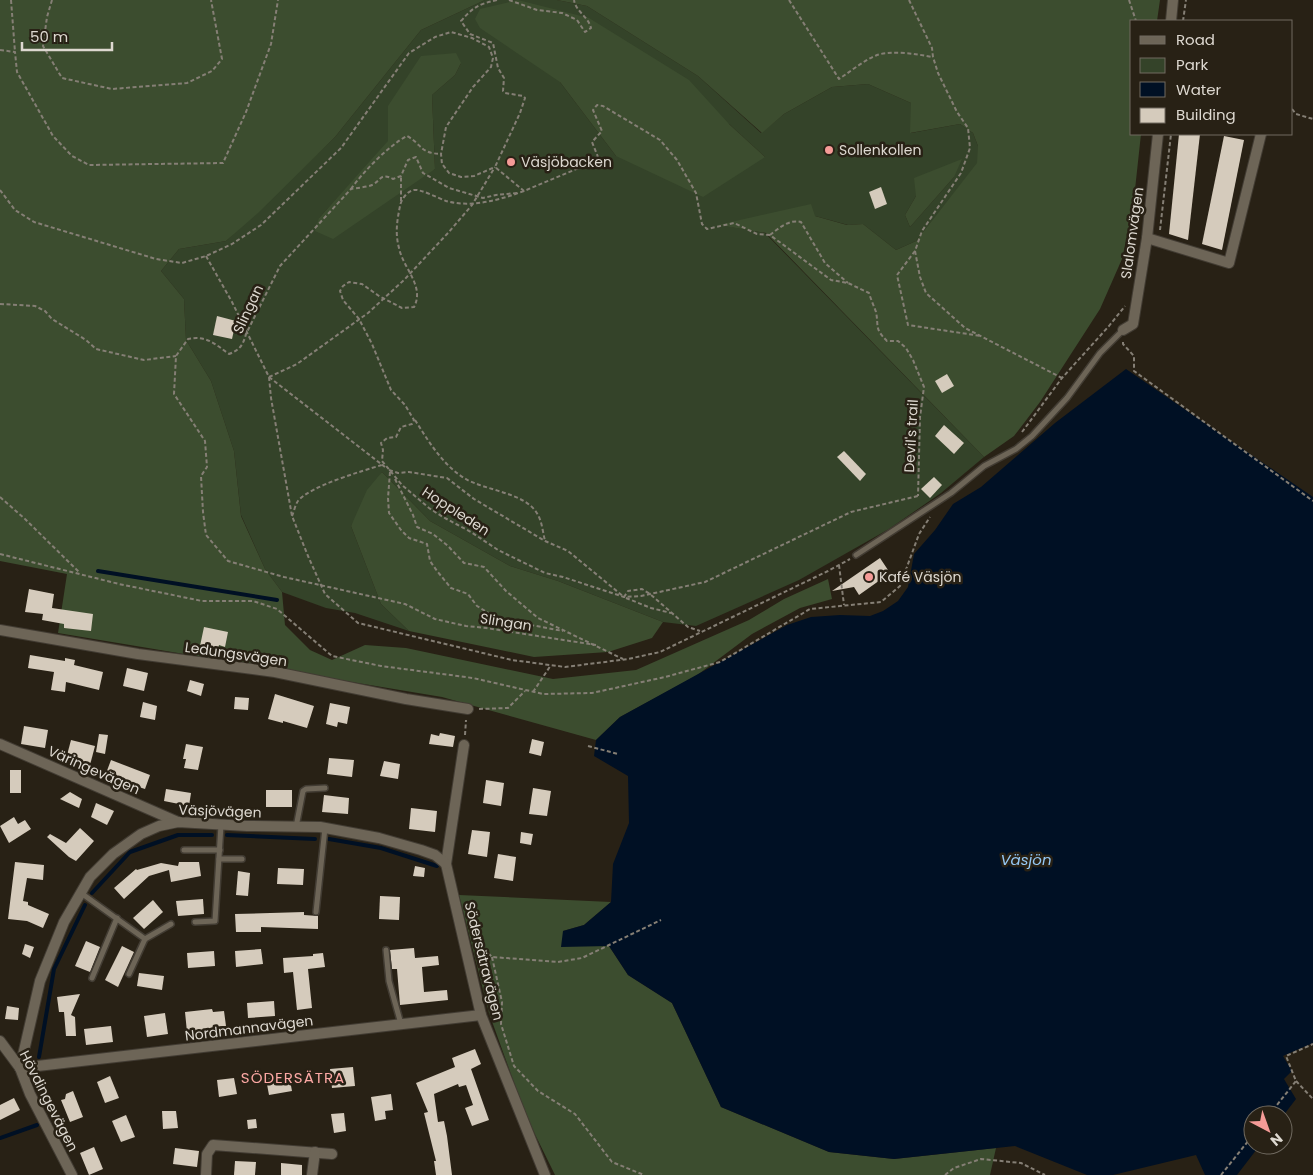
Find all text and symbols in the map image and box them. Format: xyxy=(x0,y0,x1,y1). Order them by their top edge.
scale bar xyxy=(22,20,112,52)
legend xyxy=(1130,20,1293,135)
text: 50 m xyxy=(30,26,68,47)
text: Road xyxy=(1176,29,1215,50)
text: Park xyxy=(1176,54,1208,75)
text: Water xyxy=(1176,79,1222,100)
text: Building xyxy=(1176,104,1236,125)
place label: Sollenkollen xyxy=(839,140,921,160)
marker: Sollenkollen xyxy=(823,144,835,156)
place label: Väsjöbacken xyxy=(521,152,612,172)
marker: Väsjöbacken xyxy=(505,156,517,168)
street label: Slalomvägen xyxy=(1116,186,1148,280)
street label: Slingan xyxy=(228,281,268,337)
street label: Devil's trail xyxy=(899,399,923,473)
street label: Hoppleden xyxy=(418,482,494,540)
place label: Kafé Väsjön xyxy=(879,567,962,587)
marker: Kafé Väsjön xyxy=(863,571,875,583)
street label: Slingan xyxy=(479,608,533,636)
street label: Ledungsvägen xyxy=(183,637,289,671)
street label: Väringevägen xyxy=(45,741,143,799)
street label: Väsjövägen xyxy=(178,800,262,822)
water label: Väsjön xyxy=(1000,849,1052,870)
street label: Södersätravägen xyxy=(460,900,508,1022)
street label: Nordmannavägen xyxy=(184,1010,314,1046)
street label: Hövdingevägen xyxy=(15,1047,83,1155)
district label: SÖDERSÄTRA xyxy=(241,1067,345,1088)
north arrow xyxy=(1243,1105,1293,1155)
text: N xyxy=(1266,1129,1287,1151)

